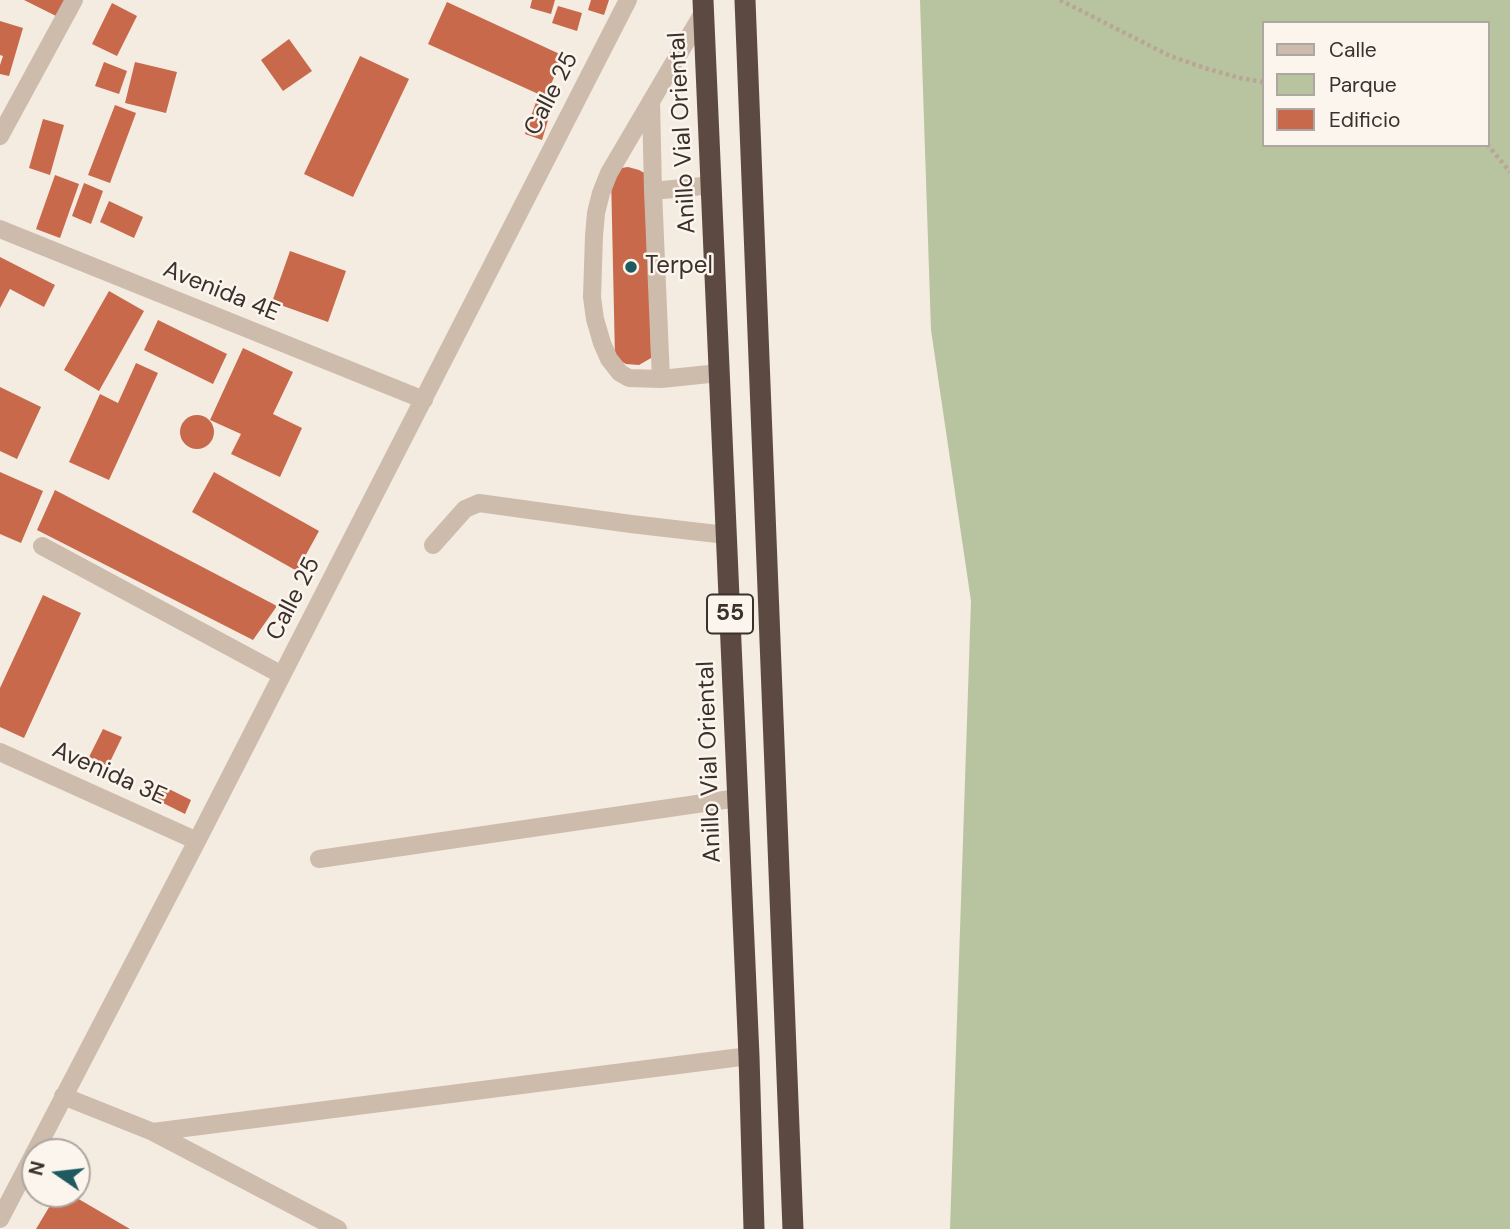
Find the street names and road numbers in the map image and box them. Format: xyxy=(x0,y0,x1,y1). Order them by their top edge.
street label: Anillo Vial Oriental xyxy=(663,31,703,235)
street label: Calle 25 xyxy=(519,48,585,140)
street label: Avenida 4E xyxy=(159,256,283,328)
street label: Calle 25 xyxy=(261,553,327,645)
road number: 55 xyxy=(707,594,753,634)
street label: Anillo Vial Oriental xyxy=(692,661,728,863)
street label: Avenida 3E xyxy=(47,736,171,812)

